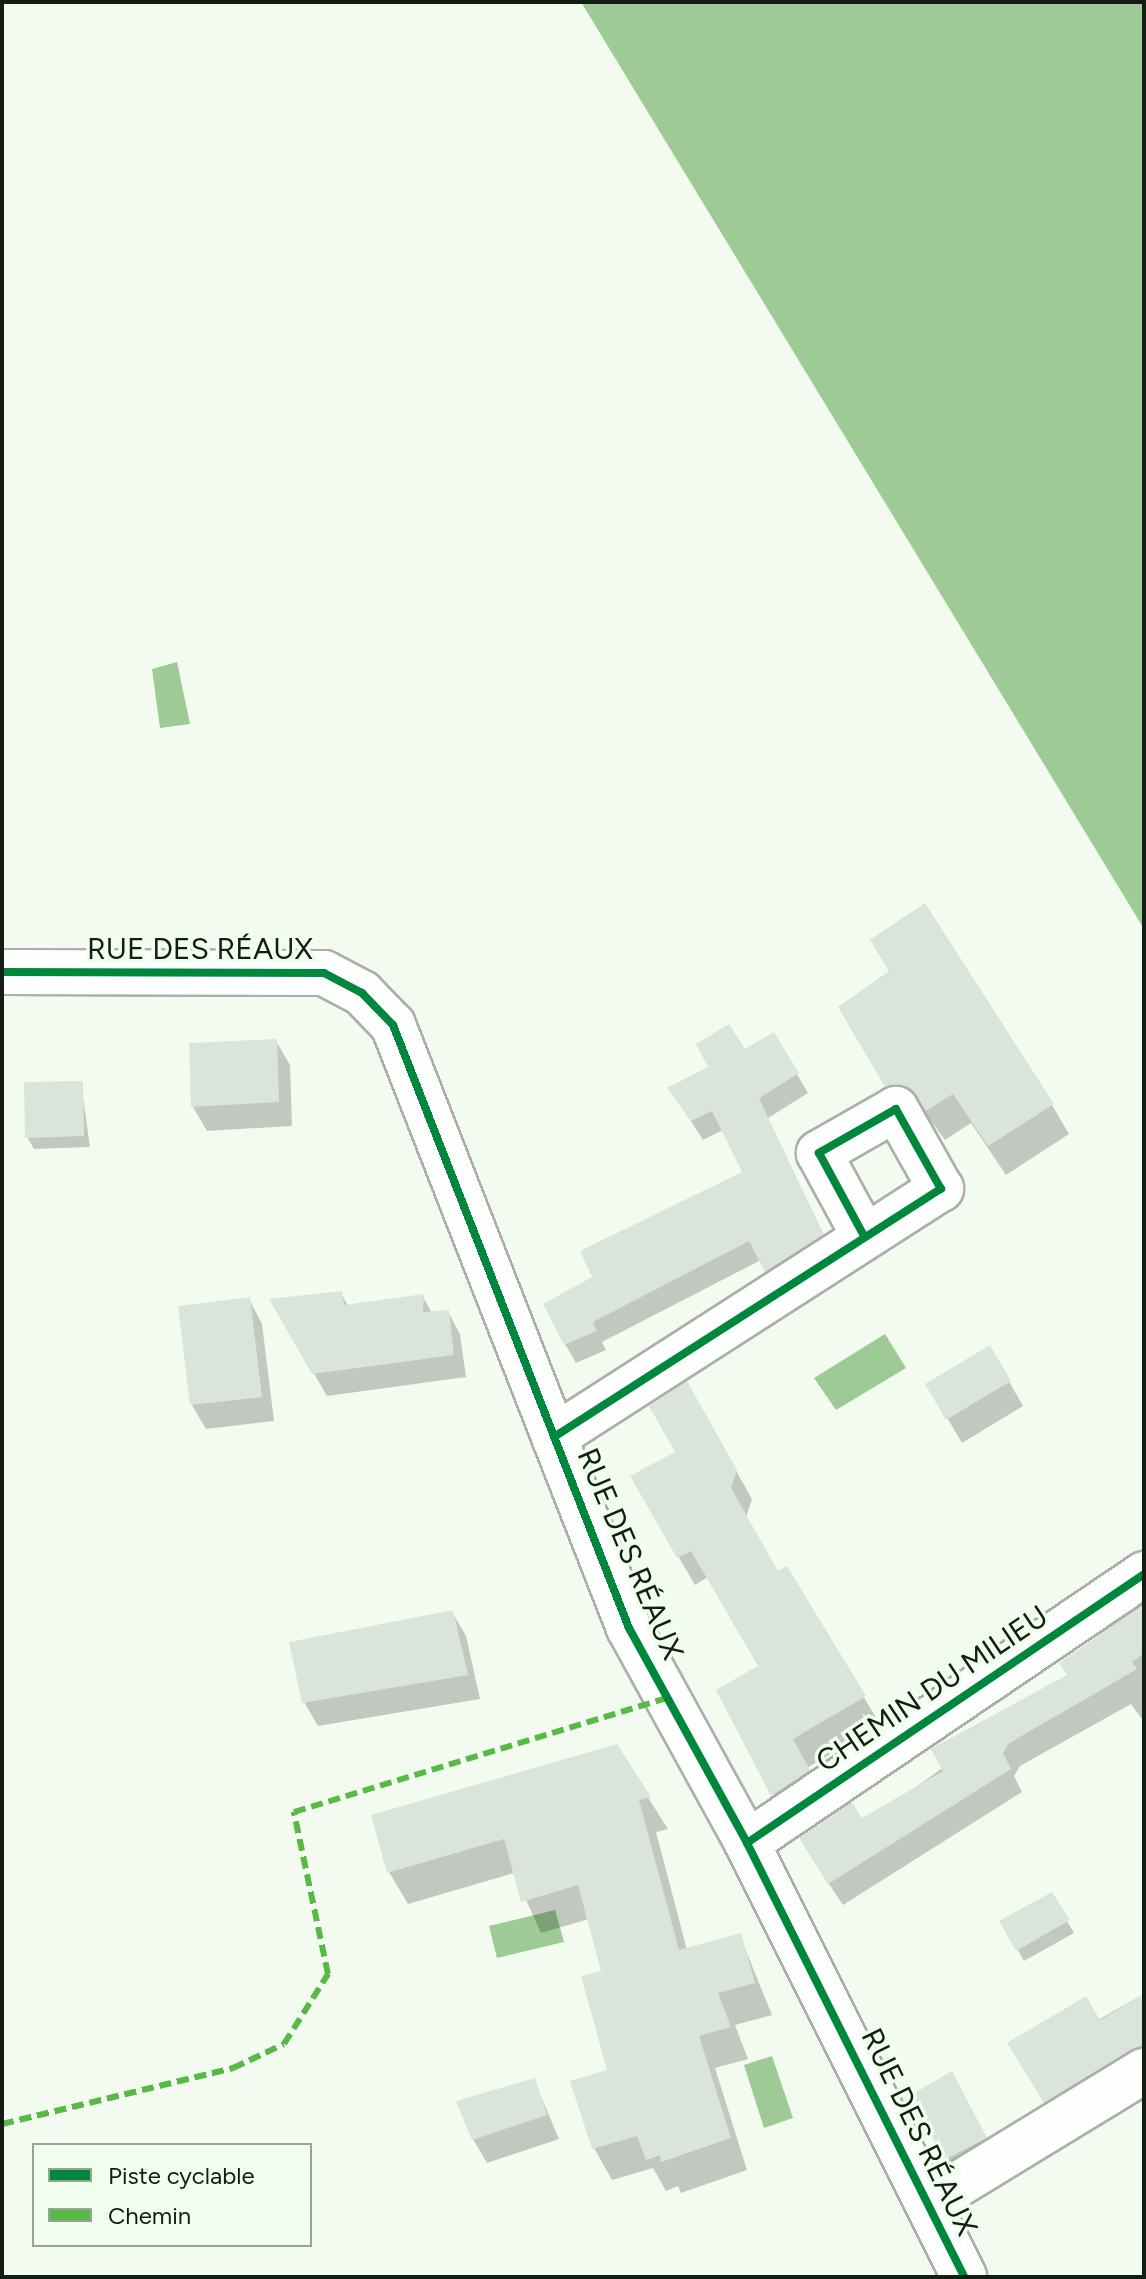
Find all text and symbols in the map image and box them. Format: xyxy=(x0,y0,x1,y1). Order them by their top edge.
street label: RUE DES RÉAUX xyxy=(87,931,313,967)
street label: RUE DES RÉAUX xyxy=(569,1443,691,1665)
street label: CHEMIN DU MILIEU xyxy=(809,1598,1055,1780)
street label: RUE DES RÉAUX xyxy=(853,2023,985,2241)
legend xyxy=(32,2143,312,2247)
text: Piste cyclable xyxy=(108,2161,255,2190)
text: Chemin xyxy=(108,2201,191,2230)

